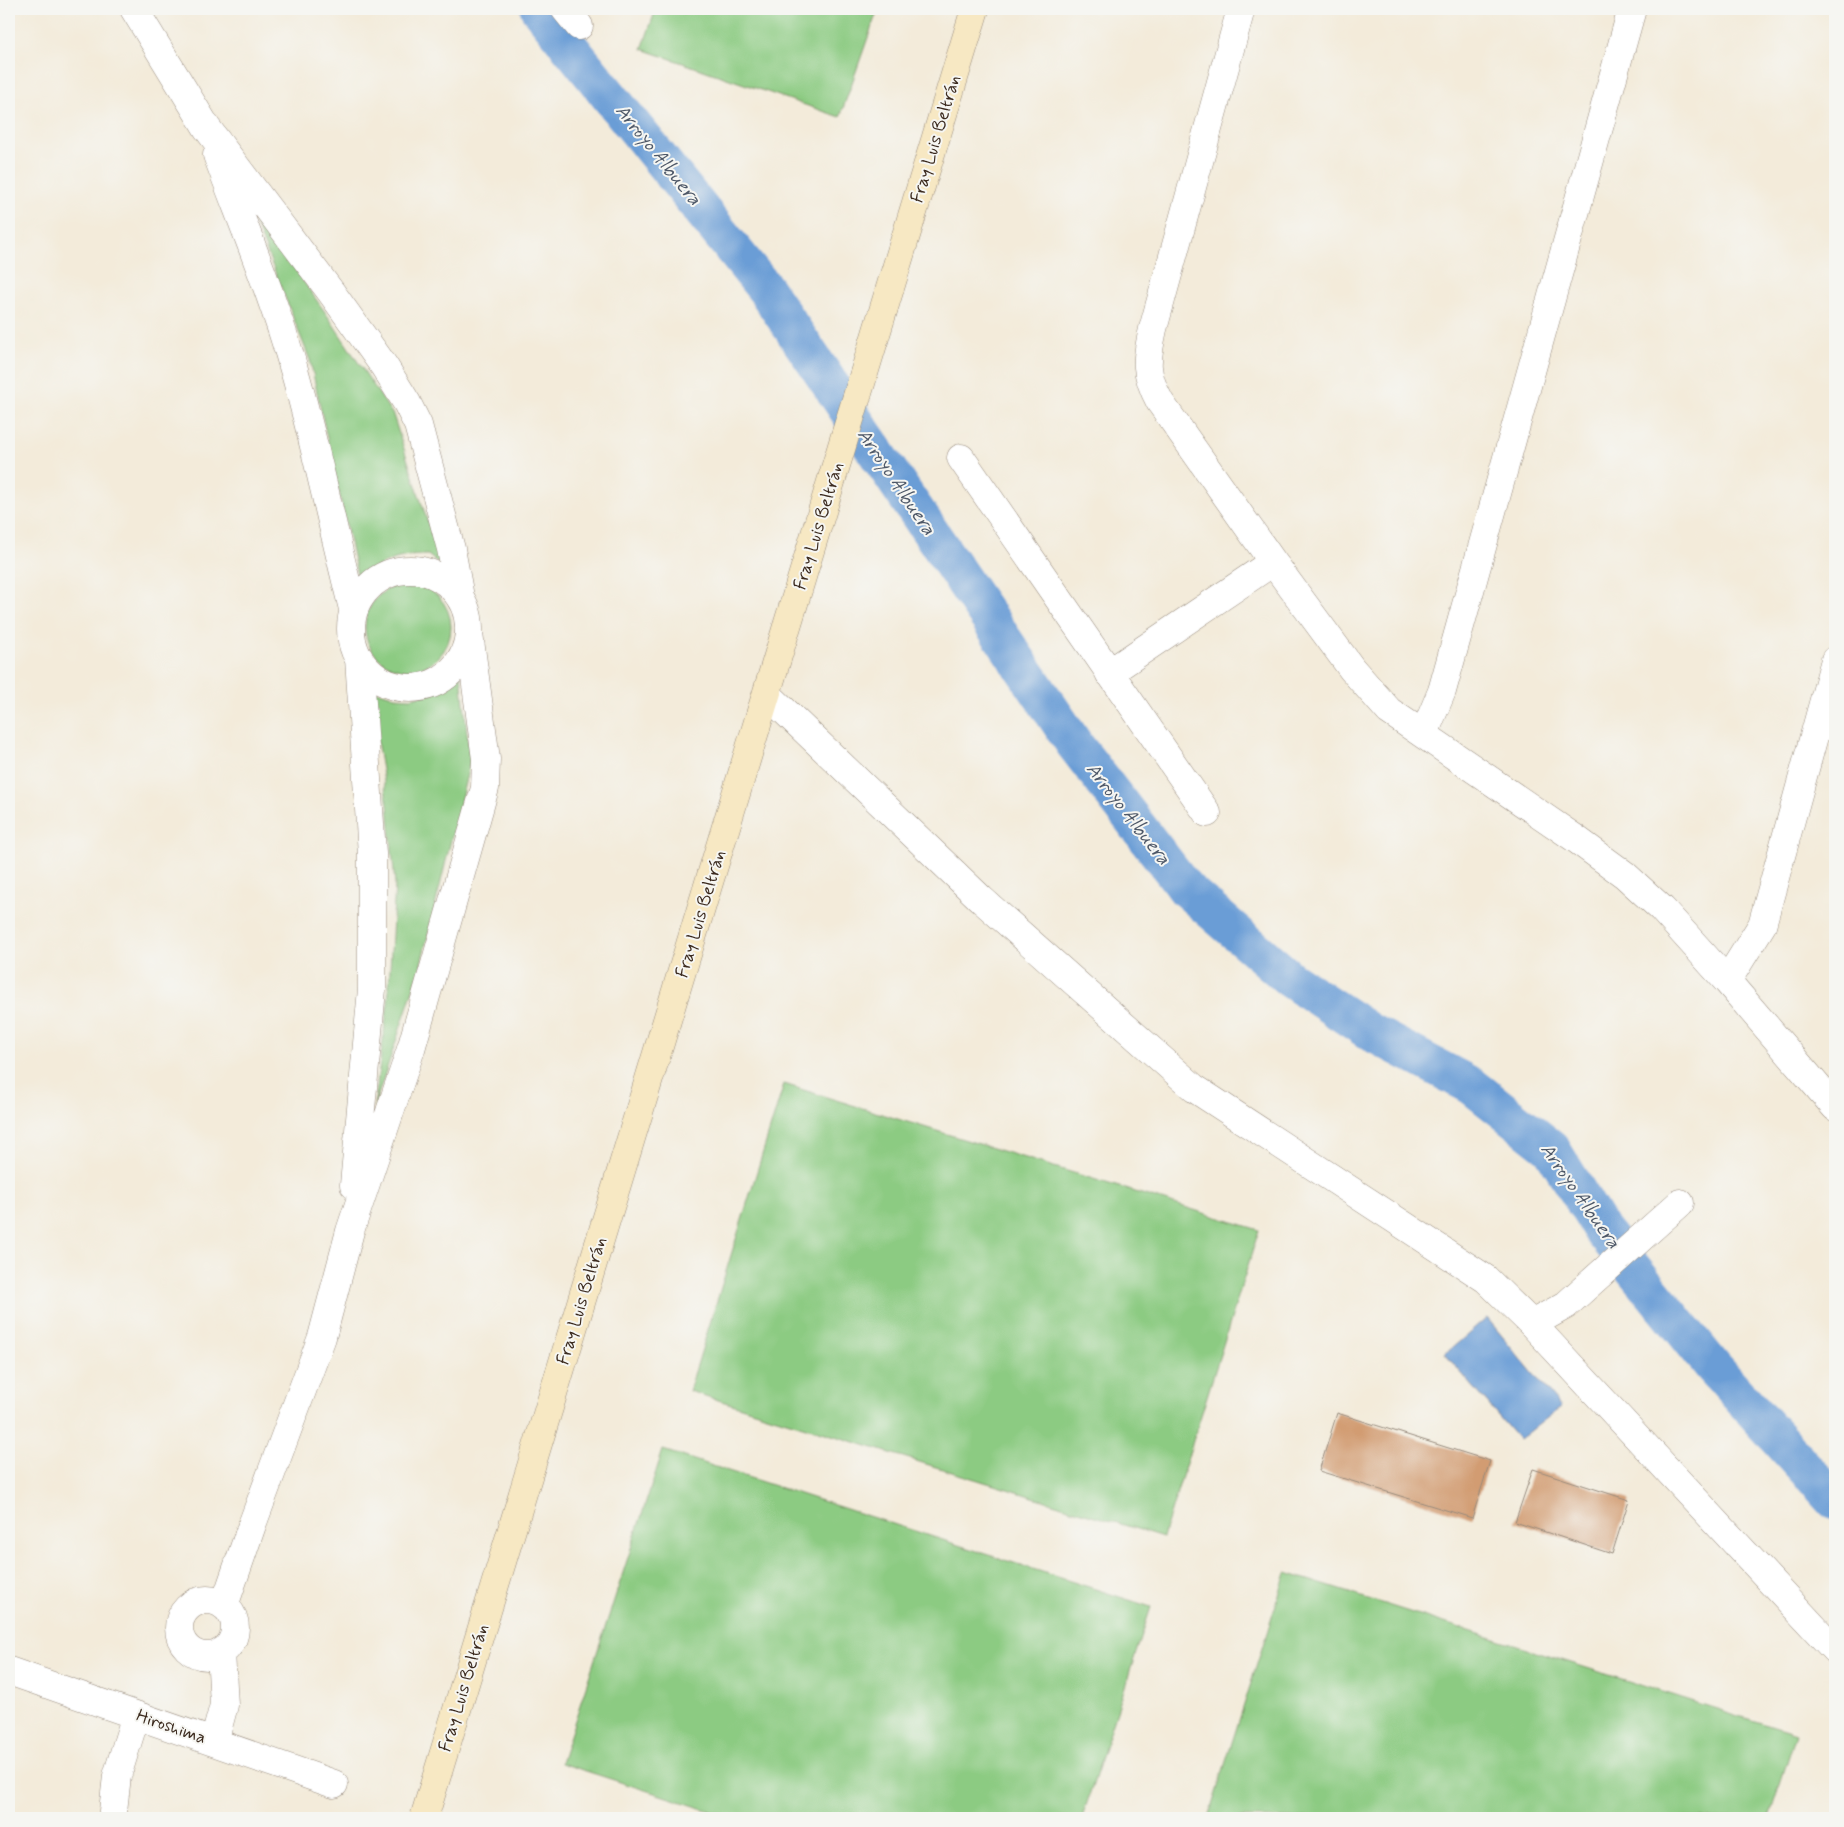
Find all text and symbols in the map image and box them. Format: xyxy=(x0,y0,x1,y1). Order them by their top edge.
street label: Fray Luis Beltrán xyxy=(905,72,967,206)
water label: Arroyo Albuera xyxy=(610,99,707,211)
water label: Arroyo Albuera xyxy=(851,424,941,541)
street label: Fray Luis Beltrán xyxy=(788,459,850,593)
water label: Arroyo Albuera xyxy=(1080,758,1176,871)
street label: Fray Luis Beltrán xyxy=(670,847,732,981)
water label: Arroyo Albuera xyxy=(1534,1138,1626,1254)
street label: Fray Luis Beltrán xyxy=(551,1234,613,1368)
street label: Fray Luis Beltrán xyxy=(433,1621,495,1755)
street label: Hiroshima xyxy=(133,1704,209,1750)

